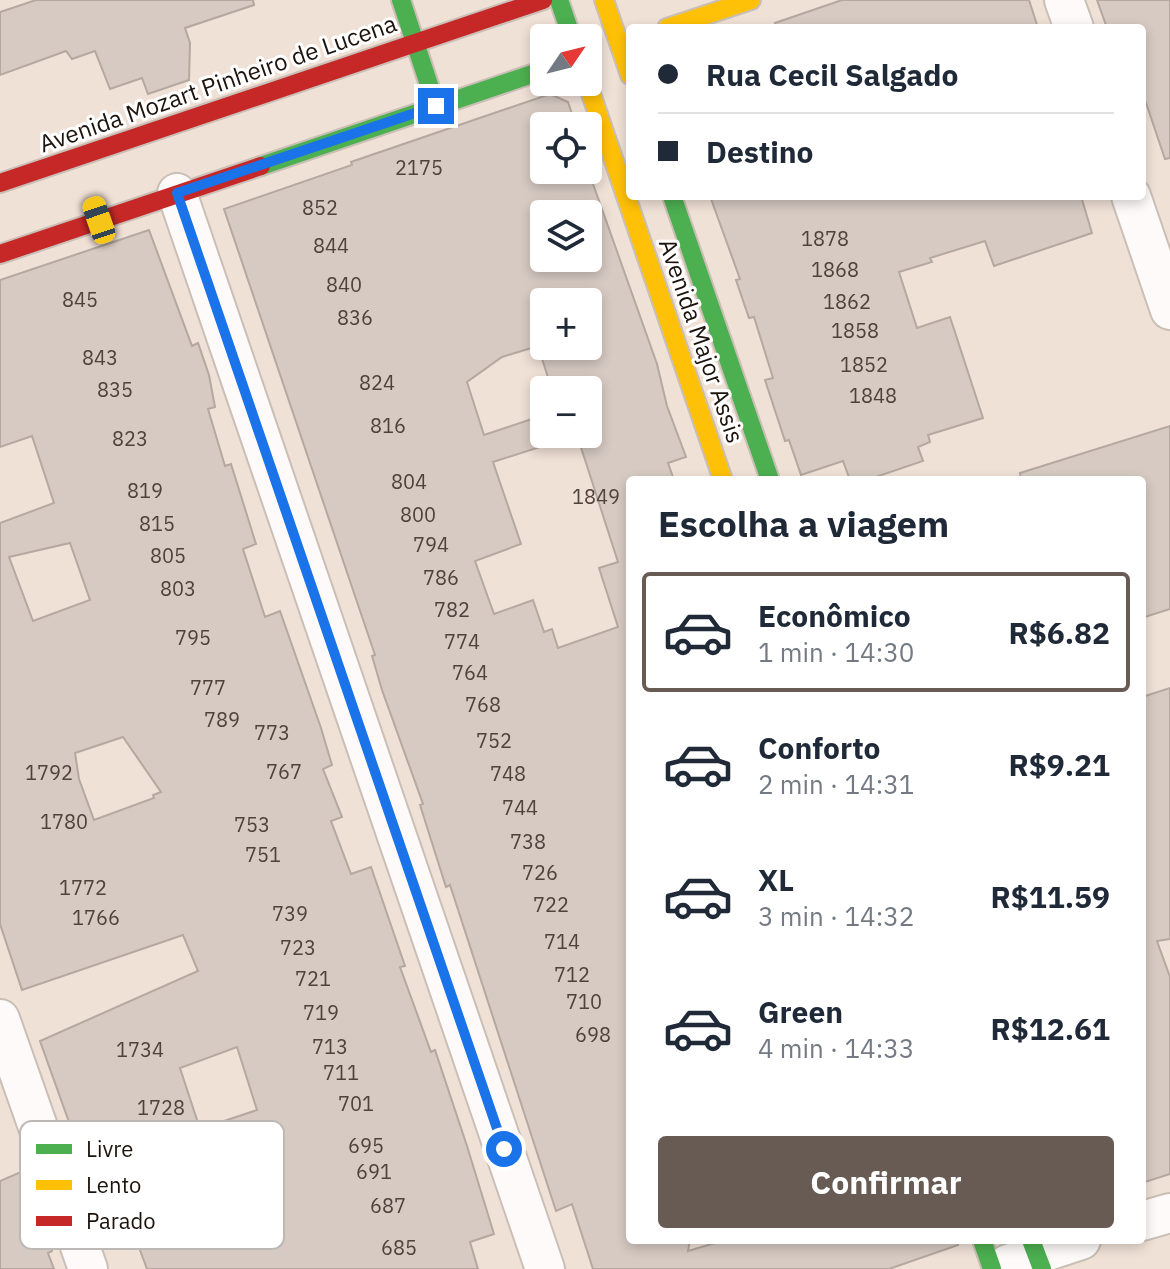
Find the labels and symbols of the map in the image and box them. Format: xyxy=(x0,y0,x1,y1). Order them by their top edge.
street label: Avenida Mozart Pinheiro de Lucena xyxy=(35,7,401,159)
north arrow xyxy=(530,24,602,96)
route end xyxy=(418,88,454,124)
house number: 2175 xyxy=(395,154,443,181)
car xyxy=(80,193,118,247)
house number: 852 xyxy=(302,194,338,221)
house number: 1878 xyxy=(801,225,849,252)
house number: 844 xyxy=(313,232,349,259)
street label: Avenida Major Assis xyxy=(652,234,752,447)
house number: 1868 xyxy=(811,256,859,283)
house number: 840 xyxy=(326,271,362,298)
house number: 845 xyxy=(62,286,98,313)
house number: 1862 xyxy=(823,288,871,315)
house number: 836 xyxy=(337,304,373,331)
house number: 1858 xyxy=(831,317,879,344)
house number: 843 xyxy=(82,344,118,371)
house number: 1852 xyxy=(840,351,888,378)
house number: 824 xyxy=(359,369,395,396)
house number: 835 xyxy=(97,376,133,403)
house number: 1848 xyxy=(849,382,897,409)
house number: 816 xyxy=(370,412,406,439)
house number: 823 xyxy=(112,425,148,452)
house number: 804 xyxy=(391,468,427,495)
house number: 819 xyxy=(127,477,163,504)
house number: 1849 xyxy=(572,483,620,510)
house number: 800 xyxy=(400,501,436,528)
house number: 815 xyxy=(139,510,175,537)
house number: 794 xyxy=(413,531,449,558)
house number: 805 xyxy=(150,542,186,569)
house number: 786 xyxy=(423,564,459,591)
house number: 803 xyxy=(160,575,196,602)
house number: 782 xyxy=(434,596,470,623)
house number: 795 xyxy=(175,624,211,651)
house number: 774 xyxy=(444,628,480,655)
house number: 764 xyxy=(452,659,488,686)
house number: 777 xyxy=(190,674,226,701)
house number: 768 xyxy=(465,691,501,718)
house number: 789 xyxy=(204,706,240,733)
house number: 773 xyxy=(254,719,290,746)
house number: 752 xyxy=(476,727,512,754)
house number: 767 xyxy=(266,758,302,785)
house number: 1792 xyxy=(25,759,73,786)
house number: 748 xyxy=(490,760,526,787)
house number: 744 xyxy=(502,794,538,821)
house number: 1780 xyxy=(40,808,88,835)
house number: 753 xyxy=(234,811,270,838)
house number: 738 xyxy=(510,828,546,855)
house number: 751 xyxy=(245,841,281,868)
house number: 726 xyxy=(522,859,558,886)
house number: 1772 xyxy=(59,874,107,901)
house number: 722 xyxy=(533,891,569,918)
house number: 739 xyxy=(272,900,308,927)
house number: 1766 xyxy=(72,904,120,931)
house number: 714 xyxy=(544,928,580,955)
house number: 723 xyxy=(280,934,316,961)
house number: 712 xyxy=(554,961,590,988)
house number: 721 xyxy=(295,965,331,992)
house number: 710 xyxy=(566,988,602,1015)
house number: 719 xyxy=(303,999,339,1026)
house number: 698 xyxy=(575,1021,611,1048)
house number: 713 xyxy=(312,1033,348,1060)
house number: 1734 xyxy=(116,1036,164,1063)
house number: 711 xyxy=(323,1059,359,1086)
house number: 701 xyxy=(338,1090,374,1117)
house number: 1728 xyxy=(137,1094,185,1121)
legend xyxy=(20,1121,284,1249)
route start xyxy=(486,1131,522,1167)
house number: 695 xyxy=(348,1132,384,1159)
text: Livre xyxy=(86,1134,133,1163)
house number: 691 xyxy=(356,1158,392,1185)
text: Lento xyxy=(86,1170,141,1199)
house number: 687 xyxy=(370,1192,406,1219)
text: Parado xyxy=(86,1206,156,1235)
house number: 685 xyxy=(381,1234,417,1261)

